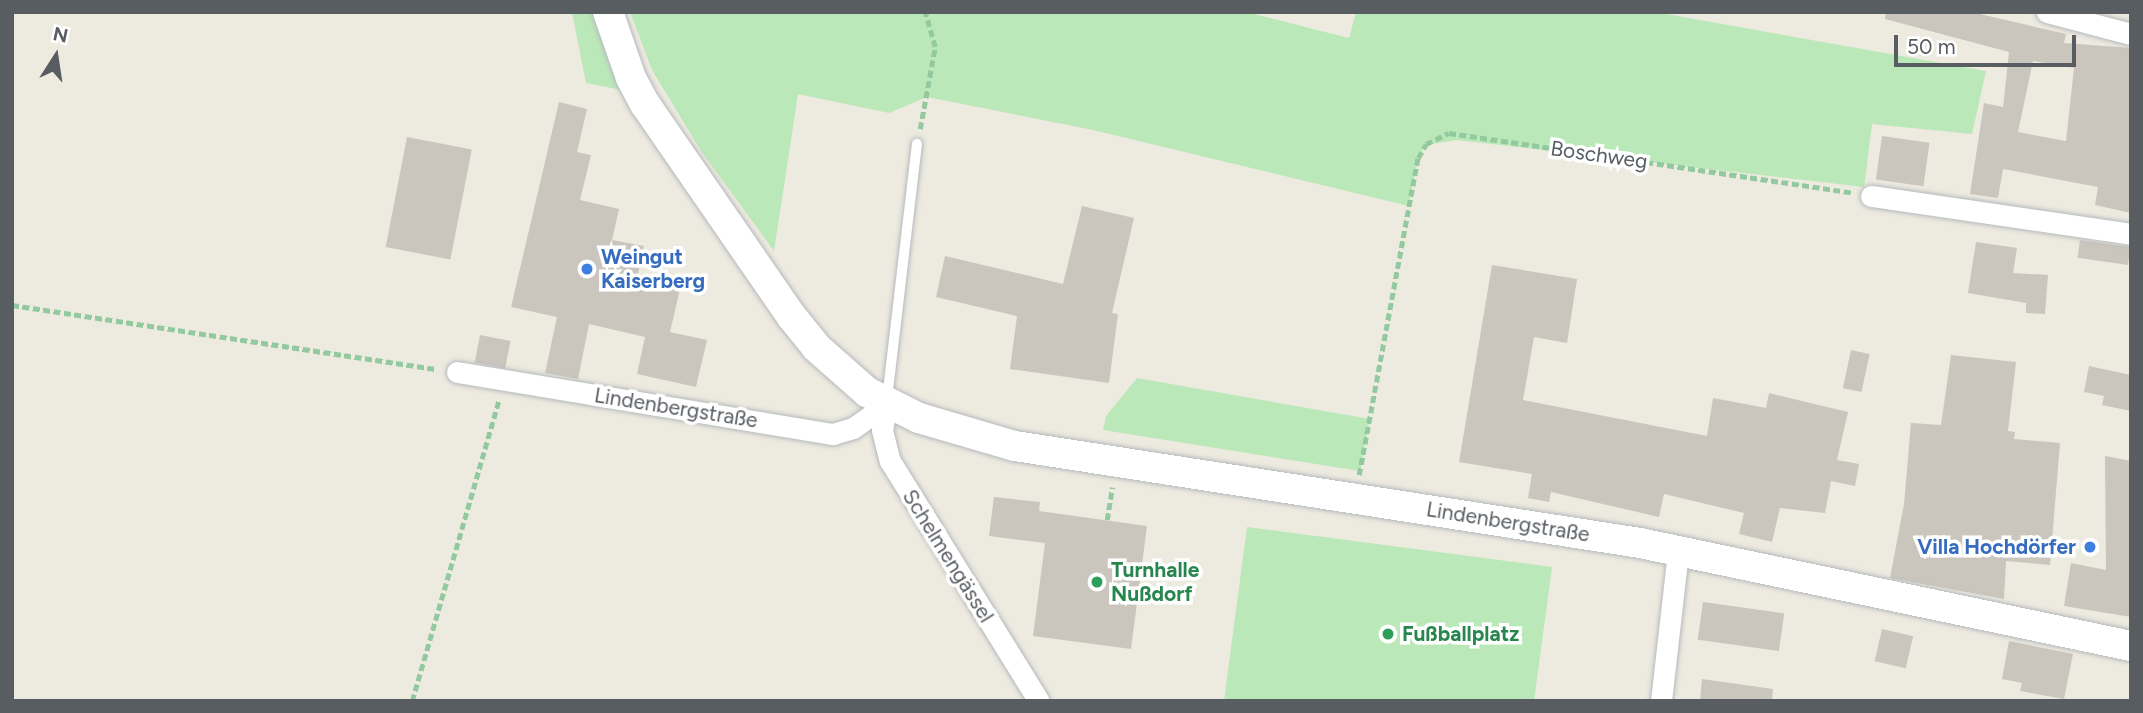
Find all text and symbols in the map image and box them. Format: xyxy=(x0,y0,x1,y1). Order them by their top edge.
north arrow xyxy=(21,21,91,91)
scale bar xyxy=(1898,21,2080,65)
text: N xyxy=(51,22,70,48)
text: 50 m xyxy=(1907,34,1956,59)
street label: Boschweg xyxy=(1549,136,1649,174)
place label: Weingut Kaiserberg xyxy=(601,244,705,294)
marker: Weingut Kaiserberg xyxy=(579,261,595,277)
street label: Lindenbergstraße xyxy=(593,383,759,433)
street label: Schelmengässel xyxy=(897,485,999,627)
street label: Lindenbergstraße xyxy=(1425,497,1591,547)
place label: Villa Hochdörfer xyxy=(1917,534,2076,560)
marker: Villa Hochdörfer xyxy=(2082,539,2098,555)
place label: Turnhalle Nußdorf xyxy=(1111,557,1199,607)
marker: Turnhalle Nußdorf xyxy=(1089,574,1105,590)
place label: Fußballplatz xyxy=(1402,621,1519,647)
marker: Fußballplatz xyxy=(1380,626,1396,642)

